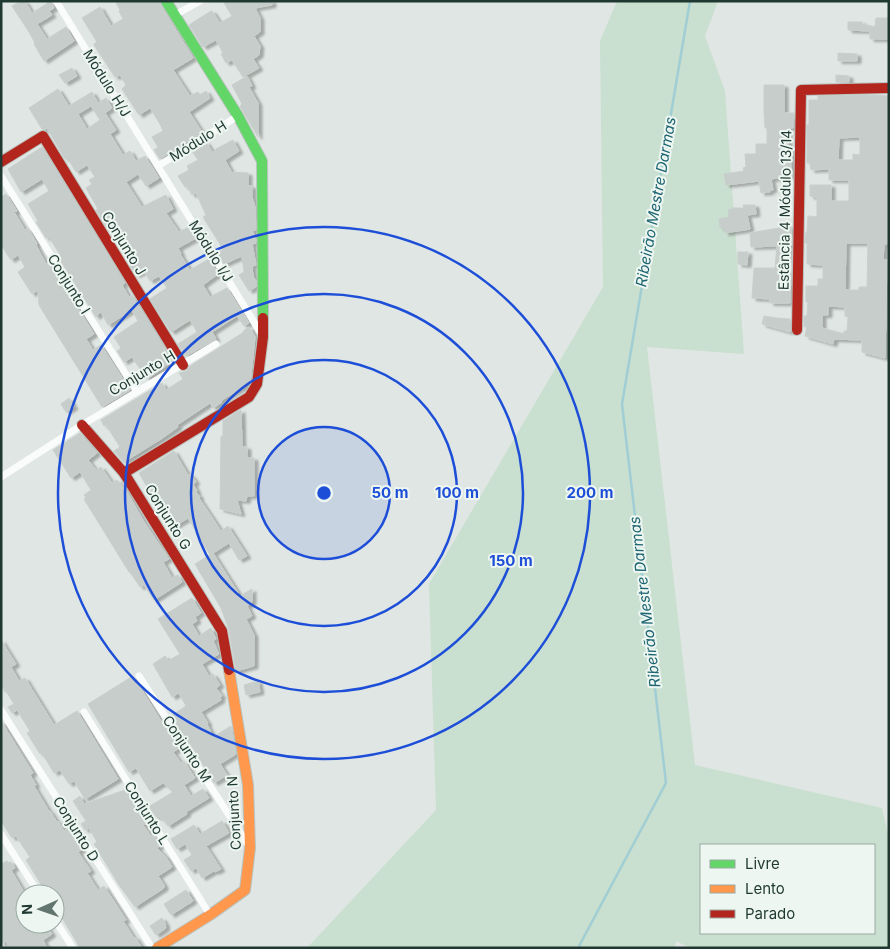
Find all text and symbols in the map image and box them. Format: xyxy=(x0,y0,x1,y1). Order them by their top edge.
street label: Módulo H/J xyxy=(80,46,135,120)
water label: Ribeirão Mestre Darmas xyxy=(631,115,680,288)
street label: Módulo H xyxy=(166,116,229,165)
street label: Estância 4 Módulo 13/14 xyxy=(775,130,794,290)
street label: Conjunto J xyxy=(99,208,150,278)
street label: Módulo I/J xyxy=(186,217,237,285)
street label: Conjunto I xyxy=(44,251,94,317)
street label: Conjunto H xyxy=(106,346,178,399)
street label: Conjunto G xyxy=(142,481,195,553)
text: 50 m xyxy=(372,483,408,502)
text: 100 m xyxy=(435,483,479,502)
text: 200 m xyxy=(567,483,613,502)
centre of rings xyxy=(315,484,333,502)
water label: Ribeirão Mestre Darmas xyxy=(625,515,664,689)
text: 150 m xyxy=(489,551,533,570)
street label: Conjunto M xyxy=(160,712,215,785)
street label: Conjunto N xyxy=(223,776,244,850)
street label: Conjunto L xyxy=(121,778,174,848)
street label: Conjunto D xyxy=(50,793,103,864)
legend xyxy=(700,844,875,934)
text: Livre xyxy=(745,854,780,873)
text: Lento xyxy=(745,879,785,898)
north arrow xyxy=(15,884,65,934)
text: N xyxy=(18,904,35,915)
text: Parado xyxy=(745,904,795,923)

